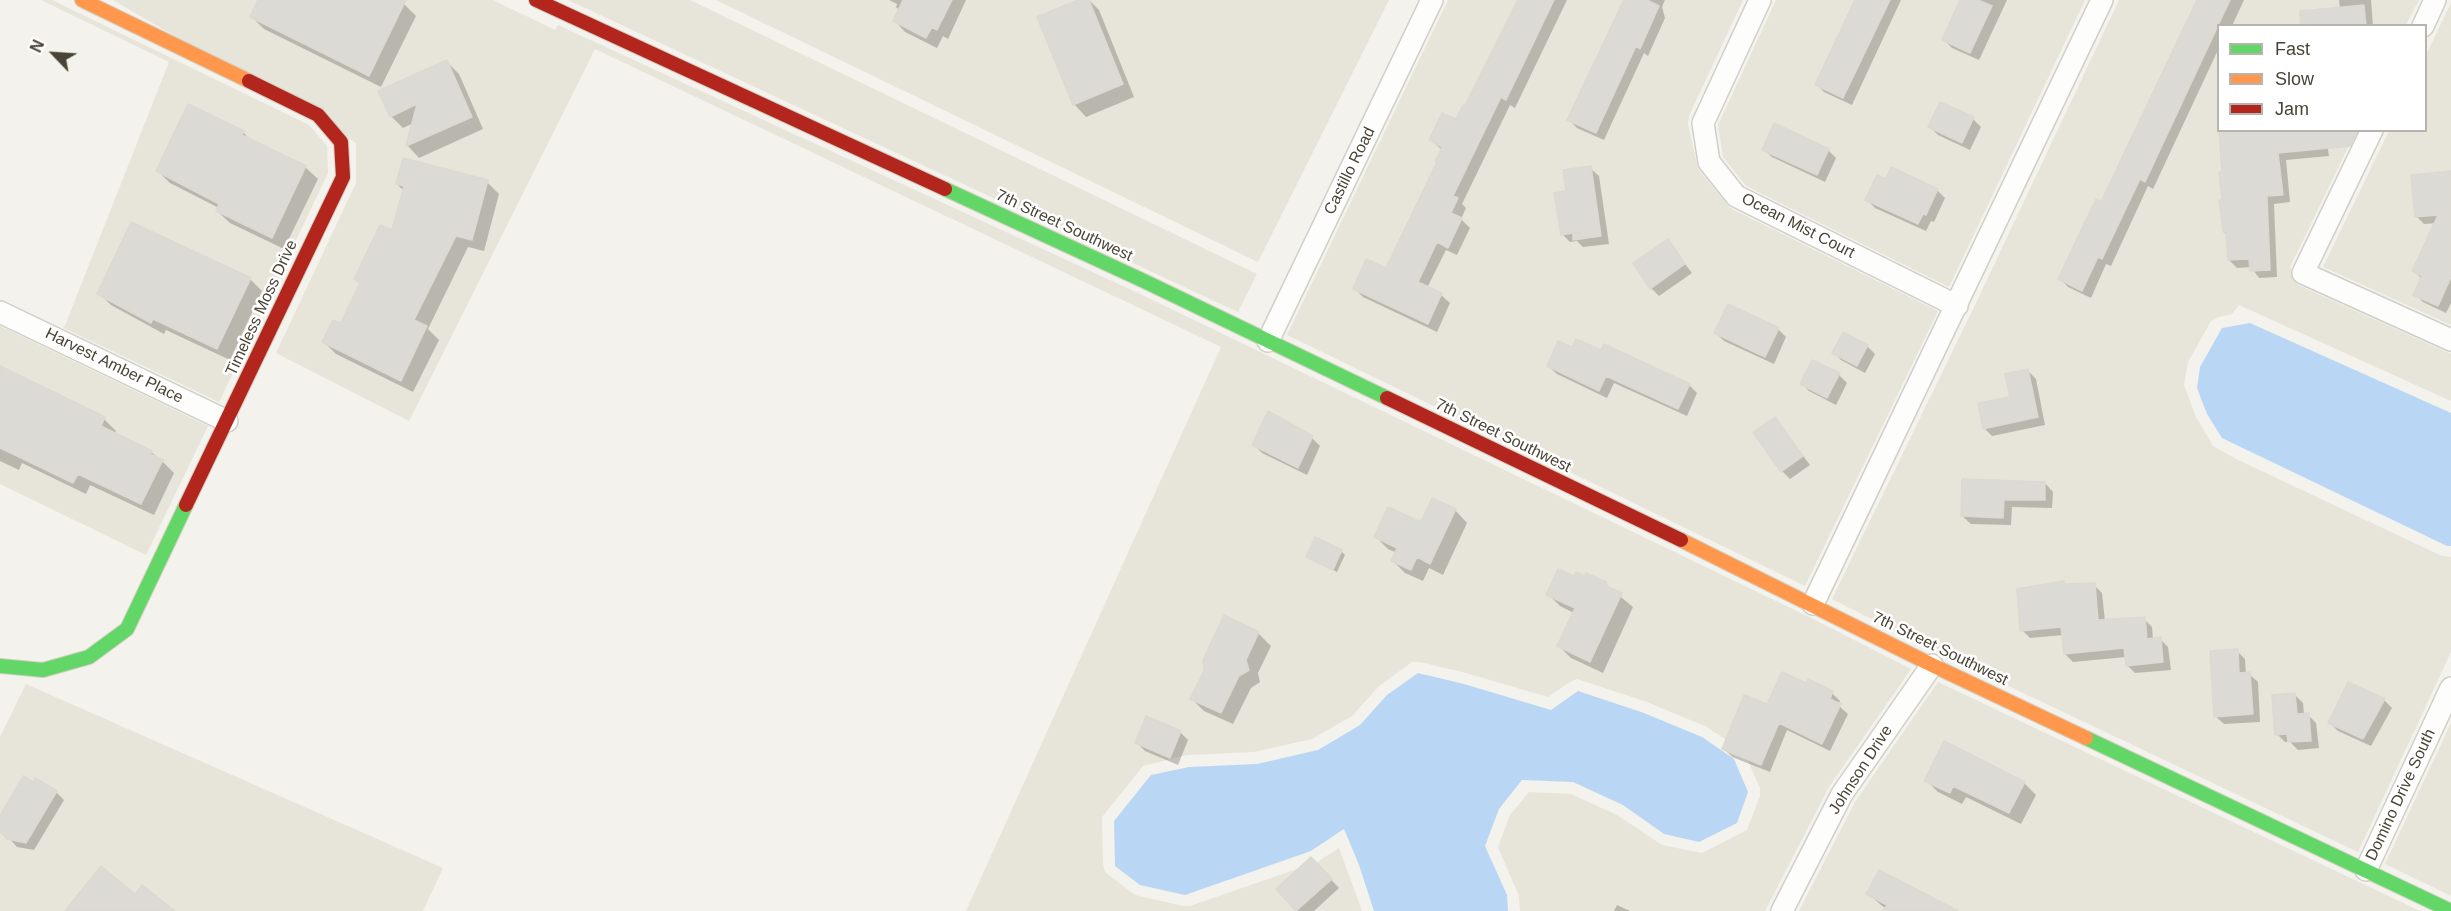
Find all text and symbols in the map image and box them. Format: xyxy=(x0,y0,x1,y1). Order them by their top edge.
north arrow xyxy=(24,24,84,84)
legend xyxy=(2217,24,2427,132)
text: N xyxy=(27,37,47,55)
text: Fast xyxy=(2275,39,2310,59)
text: Slow xyxy=(2275,69,2314,89)
text: Jam xyxy=(2275,99,2309,119)
street label: Castillo Road xyxy=(1321,124,1379,218)
street label: 7th Street Southwest xyxy=(993,186,1135,266)
street label: Ocean Mist Court xyxy=(1738,189,1858,263)
street label: Timeless Moss Drive xyxy=(222,237,302,379)
street label: Harvest Amber Place xyxy=(42,324,186,408)
street label: 7th Street Southwest xyxy=(1432,395,1574,477)
street label: 7th Street Southwest xyxy=(1869,608,2011,690)
street label: Johnson Drive xyxy=(1825,722,1897,818)
street label: Domino Drive South xyxy=(2362,726,2440,864)

